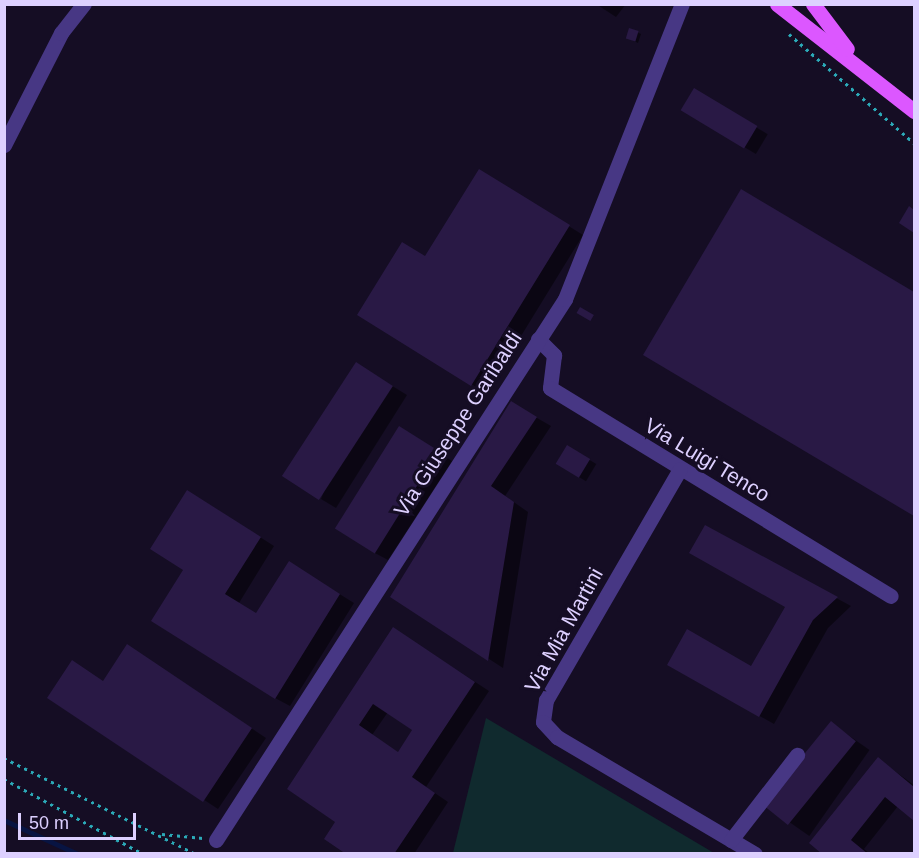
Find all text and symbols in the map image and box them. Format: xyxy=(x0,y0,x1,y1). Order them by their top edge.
street label: Via Giuseppe Garibaldi xyxy=(389,327,527,521)
street label: Via Luigi Tenco xyxy=(640,413,774,507)
street label: Via Mia Martini xyxy=(519,563,609,697)
scale bar xyxy=(21,801,140,839)
text: 50 m xyxy=(29,813,69,833)

